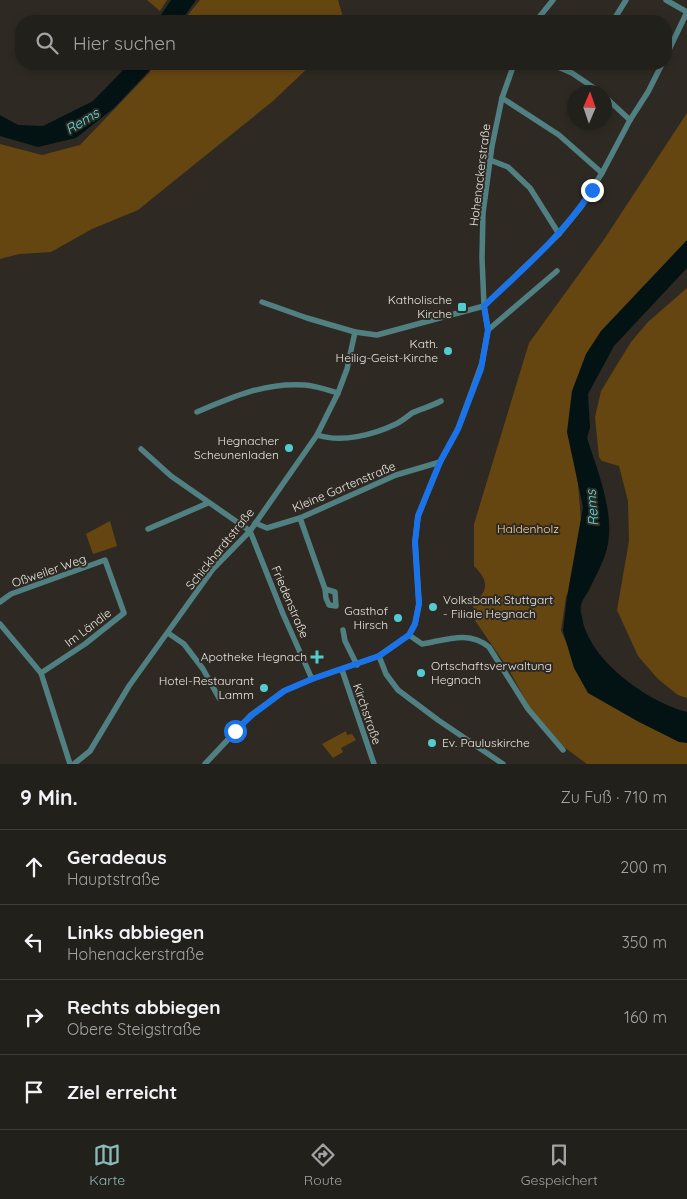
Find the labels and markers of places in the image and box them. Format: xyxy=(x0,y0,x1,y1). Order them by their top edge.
place label: Katholische Kirche xyxy=(388,292,452,321)
marker: Katholische Kirche xyxy=(456,301,468,313)
place label: Kath. Heilig-Geist-Kirche xyxy=(336,336,438,365)
marker: Kath. Heilig-Geist-Kirche xyxy=(442,345,454,357)
place label: Hegnacher Scheunenladen xyxy=(194,433,279,462)
marker: Hegnacher Scheunenladen xyxy=(283,442,295,454)
place label: Volksbank Stuttgart - Filiale Hegnach xyxy=(443,592,553,621)
marker: Volksbank Stuttgart - Filiale Hegnach xyxy=(427,601,439,613)
place label: Gasthof Hirsch xyxy=(344,603,389,632)
marker: Gasthof Hirsch xyxy=(392,612,404,624)
place label: Apotheke Hegnach xyxy=(201,649,307,664)
marker: Apotheke Hegnach xyxy=(311,651,323,663)
place label: Ortschaftsverwaltung Hegnach xyxy=(431,658,552,687)
marker: Ortschaftsverwaltung Hegnach xyxy=(415,667,427,679)
place label: Hotel-Restaurant Lamm xyxy=(159,673,254,702)
marker: Hotel-Restaurant Lamm xyxy=(258,682,270,694)
place label: Ev. Pauluskirche xyxy=(442,735,530,750)
marker: Ev. Pauluskirche xyxy=(426,737,438,749)

